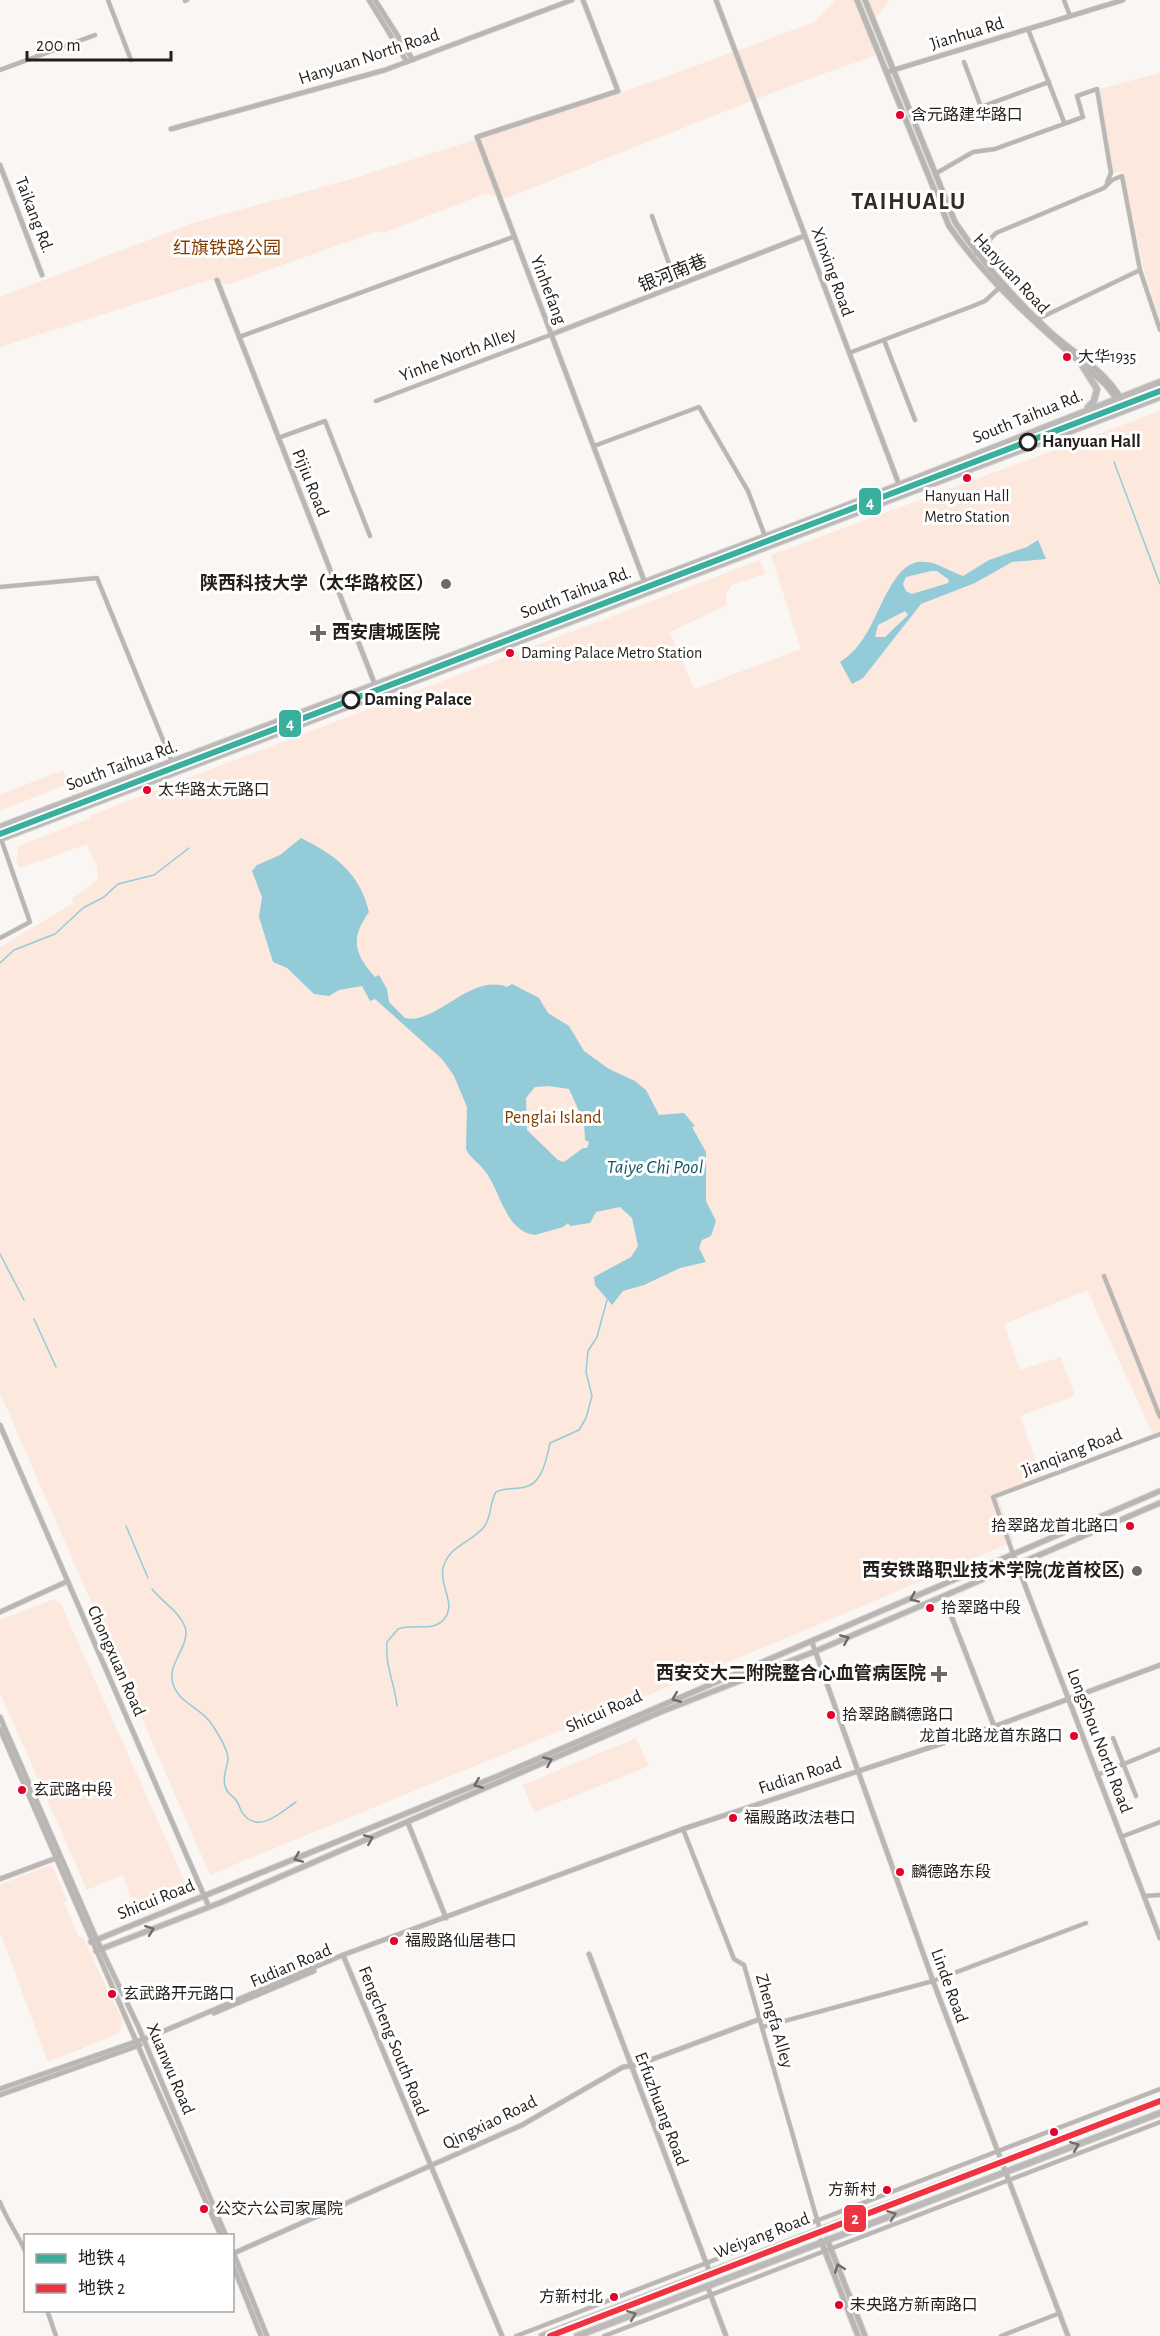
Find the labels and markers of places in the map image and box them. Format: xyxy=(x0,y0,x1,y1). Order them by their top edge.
place label: 含元路建华路口 xyxy=(911,106,1023,123)
marker: 含元路建华路口 xyxy=(894,109,906,121)
place label: 大华1935 xyxy=(1078,348,1136,365)
marker: 大华1935 xyxy=(1061,351,1073,363)
marker: Hanyuan Hall xyxy=(1019,433,1037,451)
place label: Hanyuan Hall xyxy=(1042,433,1141,451)
marker: Hanyuan Hall Metro Station xyxy=(961,472,973,484)
place label: Hanyuan Hall Metro Station xyxy=(924,488,1010,525)
place label: 陕西科技大学（太华路校区） xyxy=(200,573,434,593)
marker: 陕西科技大学（太华路校区） xyxy=(439,577,453,591)
place label: 西安唐城医院 xyxy=(332,622,440,642)
marker: 西安唐城医院 xyxy=(309,624,327,642)
place label: Daming Palace Metro Station xyxy=(521,645,702,661)
marker: Daming Palace Metro Station xyxy=(504,647,516,659)
marker: Daming Palace xyxy=(342,691,360,709)
place label: Daming Palace xyxy=(364,691,472,709)
place label: 太华路太元路口 xyxy=(158,781,270,798)
marker: 太华路太元路口 xyxy=(141,784,153,796)
place label: 拾翠路龙首北路口 xyxy=(991,1517,1119,1534)
marker: 拾翠路龙首北路口 xyxy=(1124,1520,1136,1532)
place label: 西安铁路职业技术学院(龙首校区) xyxy=(862,1560,1125,1580)
marker: 西安铁路职业技术学院(龙首校区) xyxy=(1130,1564,1144,1578)
place label: 拾翠路中段 xyxy=(941,1599,1021,1616)
marker: 拾翠路中段 xyxy=(924,1602,936,1614)
place label: 西安交大二附院整合心血管病医院 xyxy=(656,1663,926,1683)
marker: 西安交大二附院整合心血管病医院 xyxy=(930,1665,948,1683)
place label: 拾翠路麟德路口 xyxy=(842,1706,954,1723)
marker: 拾翠路麟德路口 xyxy=(825,1709,837,1721)
place label: 龙首北路龙首东路口 xyxy=(919,1727,1063,1744)
marker: 龙首北路龙首东路口 xyxy=(1068,1730,1080,1742)
place label: 玄武路中段 xyxy=(33,1781,113,1798)
marker: 玄武路中段 xyxy=(16,1784,28,1796)
place label: 福殿路政法巷口 xyxy=(744,1809,856,1826)
marker: 福殿路政法巷口 xyxy=(727,1812,739,1824)
place label: 麟德路东段 xyxy=(911,1863,991,1880)
marker: 麟德路东段 xyxy=(894,1866,906,1878)
place label: 福殿路仙居巷口 xyxy=(405,1932,517,1949)
marker: 福殿路仙居巷口 xyxy=(388,1935,400,1947)
place label: 玄武路开元路口 xyxy=(123,1985,235,2002)
marker: 玄武路开元路口 xyxy=(106,1988,118,2000)
unlabelled marker xyxy=(1048,2126,1060,2138)
place label: 方新村 xyxy=(828,2181,876,2198)
marker: 方新村 xyxy=(881,2184,893,2196)
place label: 公交六公司家属院 xyxy=(215,2200,343,2217)
marker: 公交六公司家属院 xyxy=(198,2203,210,2215)
place label: 方新村北 xyxy=(539,2288,603,2305)
marker: 方新村北 xyxy=(608,2291,620,2303)
place label: 未央路方新南路口 xyxy=(850,2296,978,2313)
marker: 未央路方新南路口 xyxy=(833,2299,845,2311)

